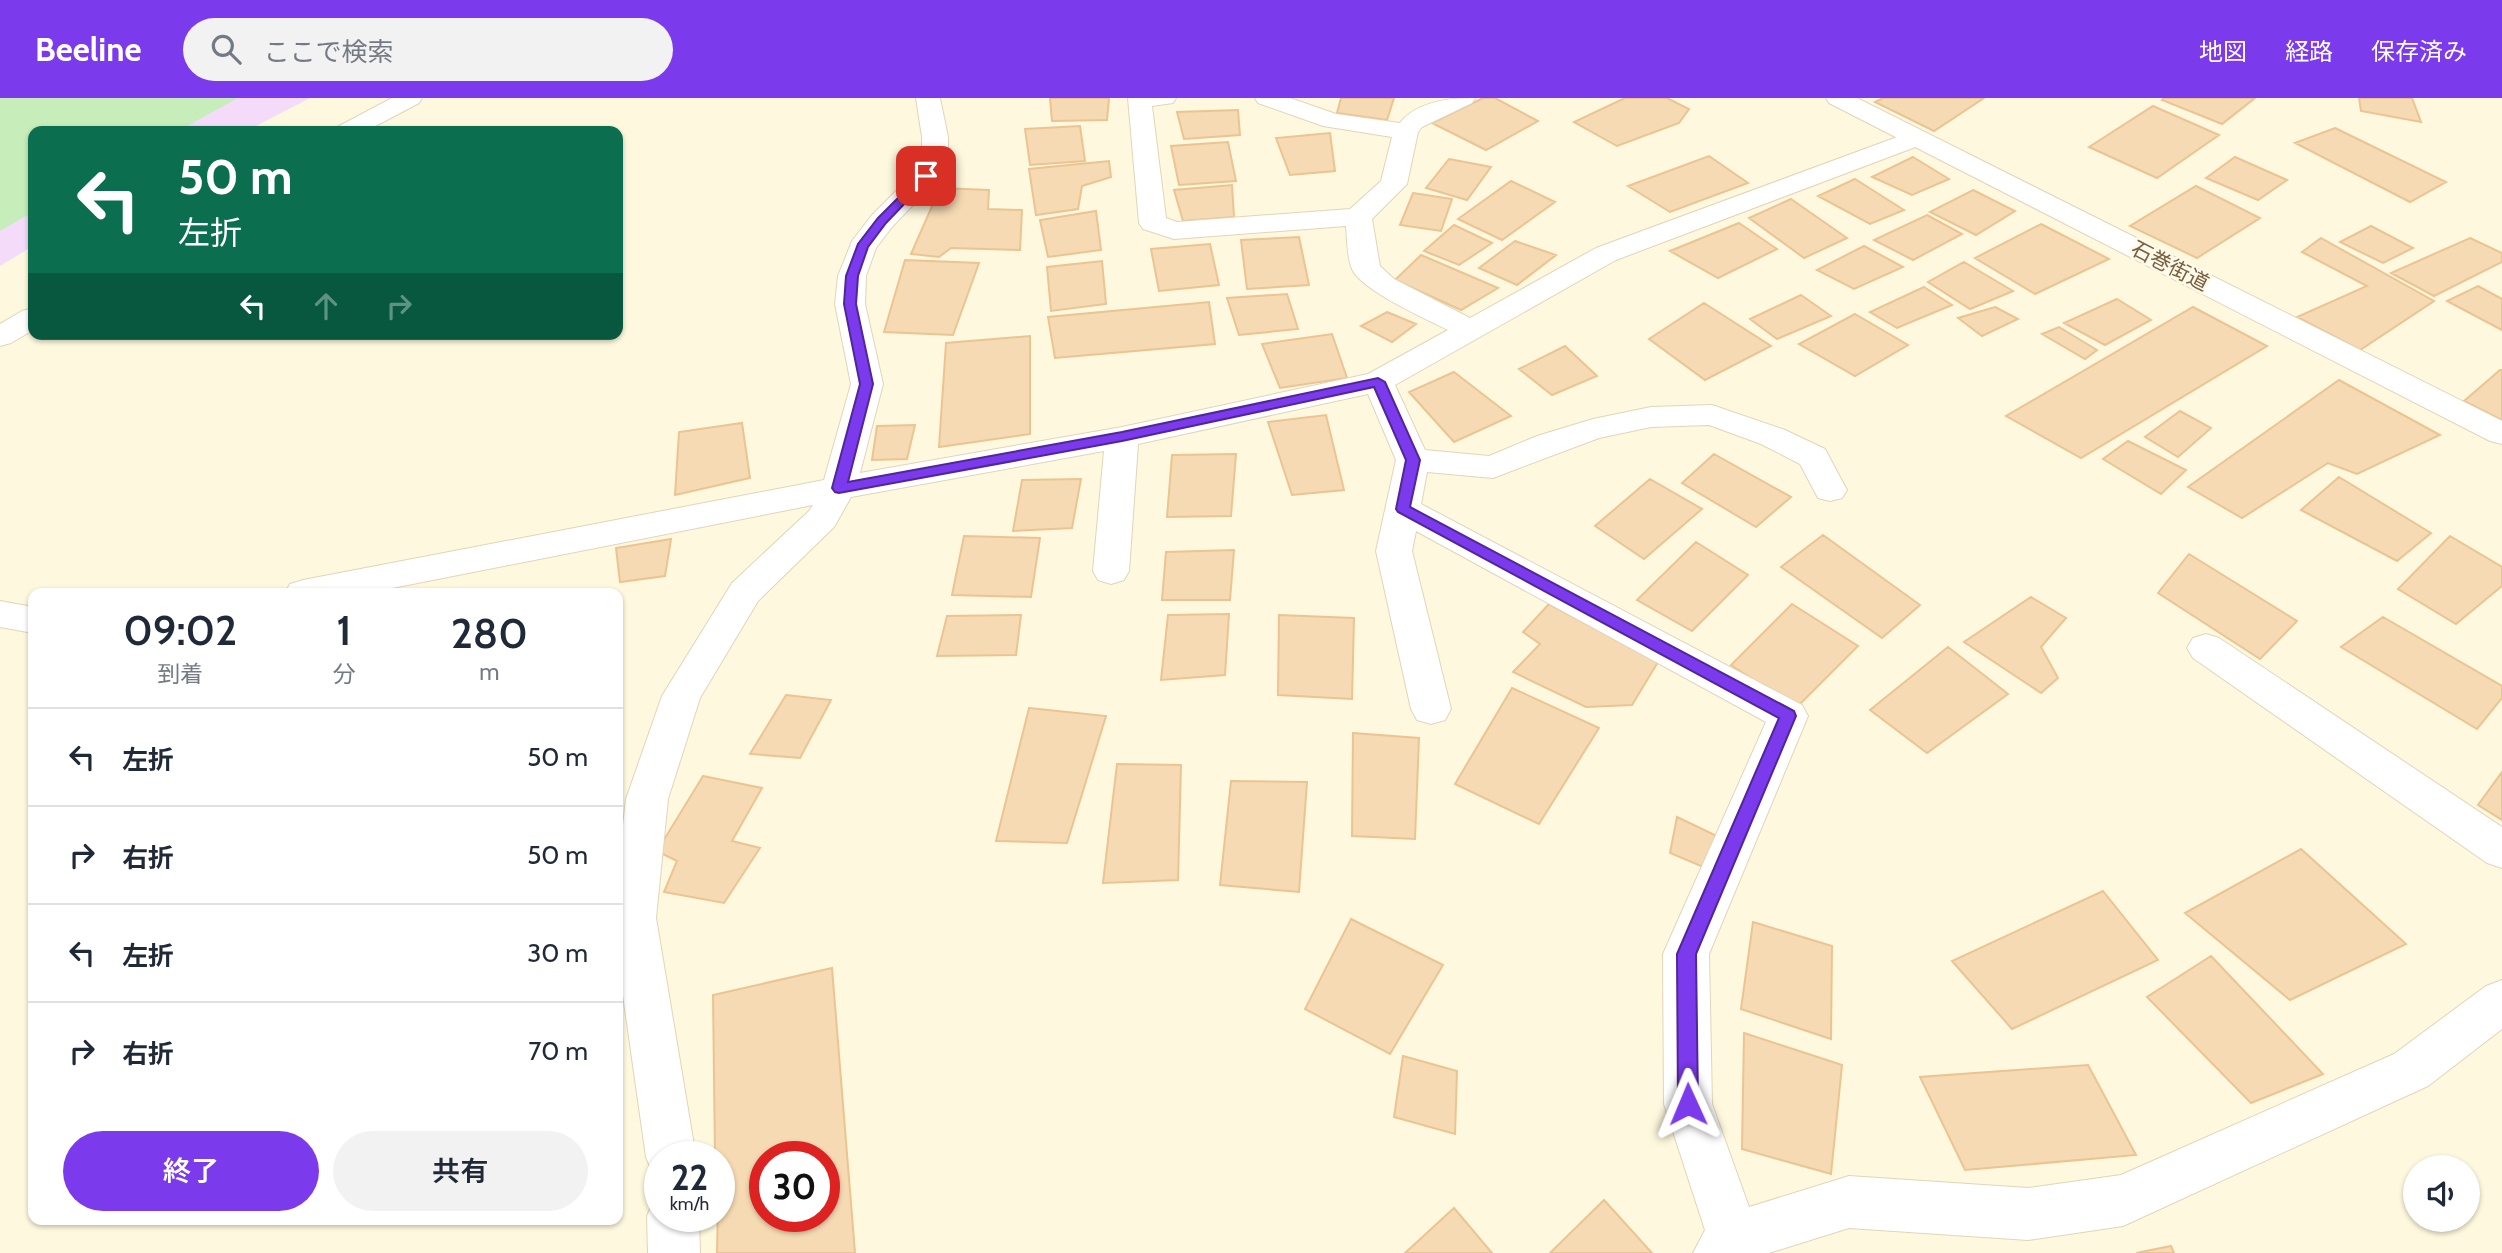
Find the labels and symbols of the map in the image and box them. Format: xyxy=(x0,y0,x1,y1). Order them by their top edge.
pin xyxy=(896,146,956,206)
street label: 石巻街道 xyxy=(2127,235,2213,296)
position arrow xyxy=(1651,1067,1725,1141)
speed limit sign: 30 xyxy=(749,1141,840,1232)

